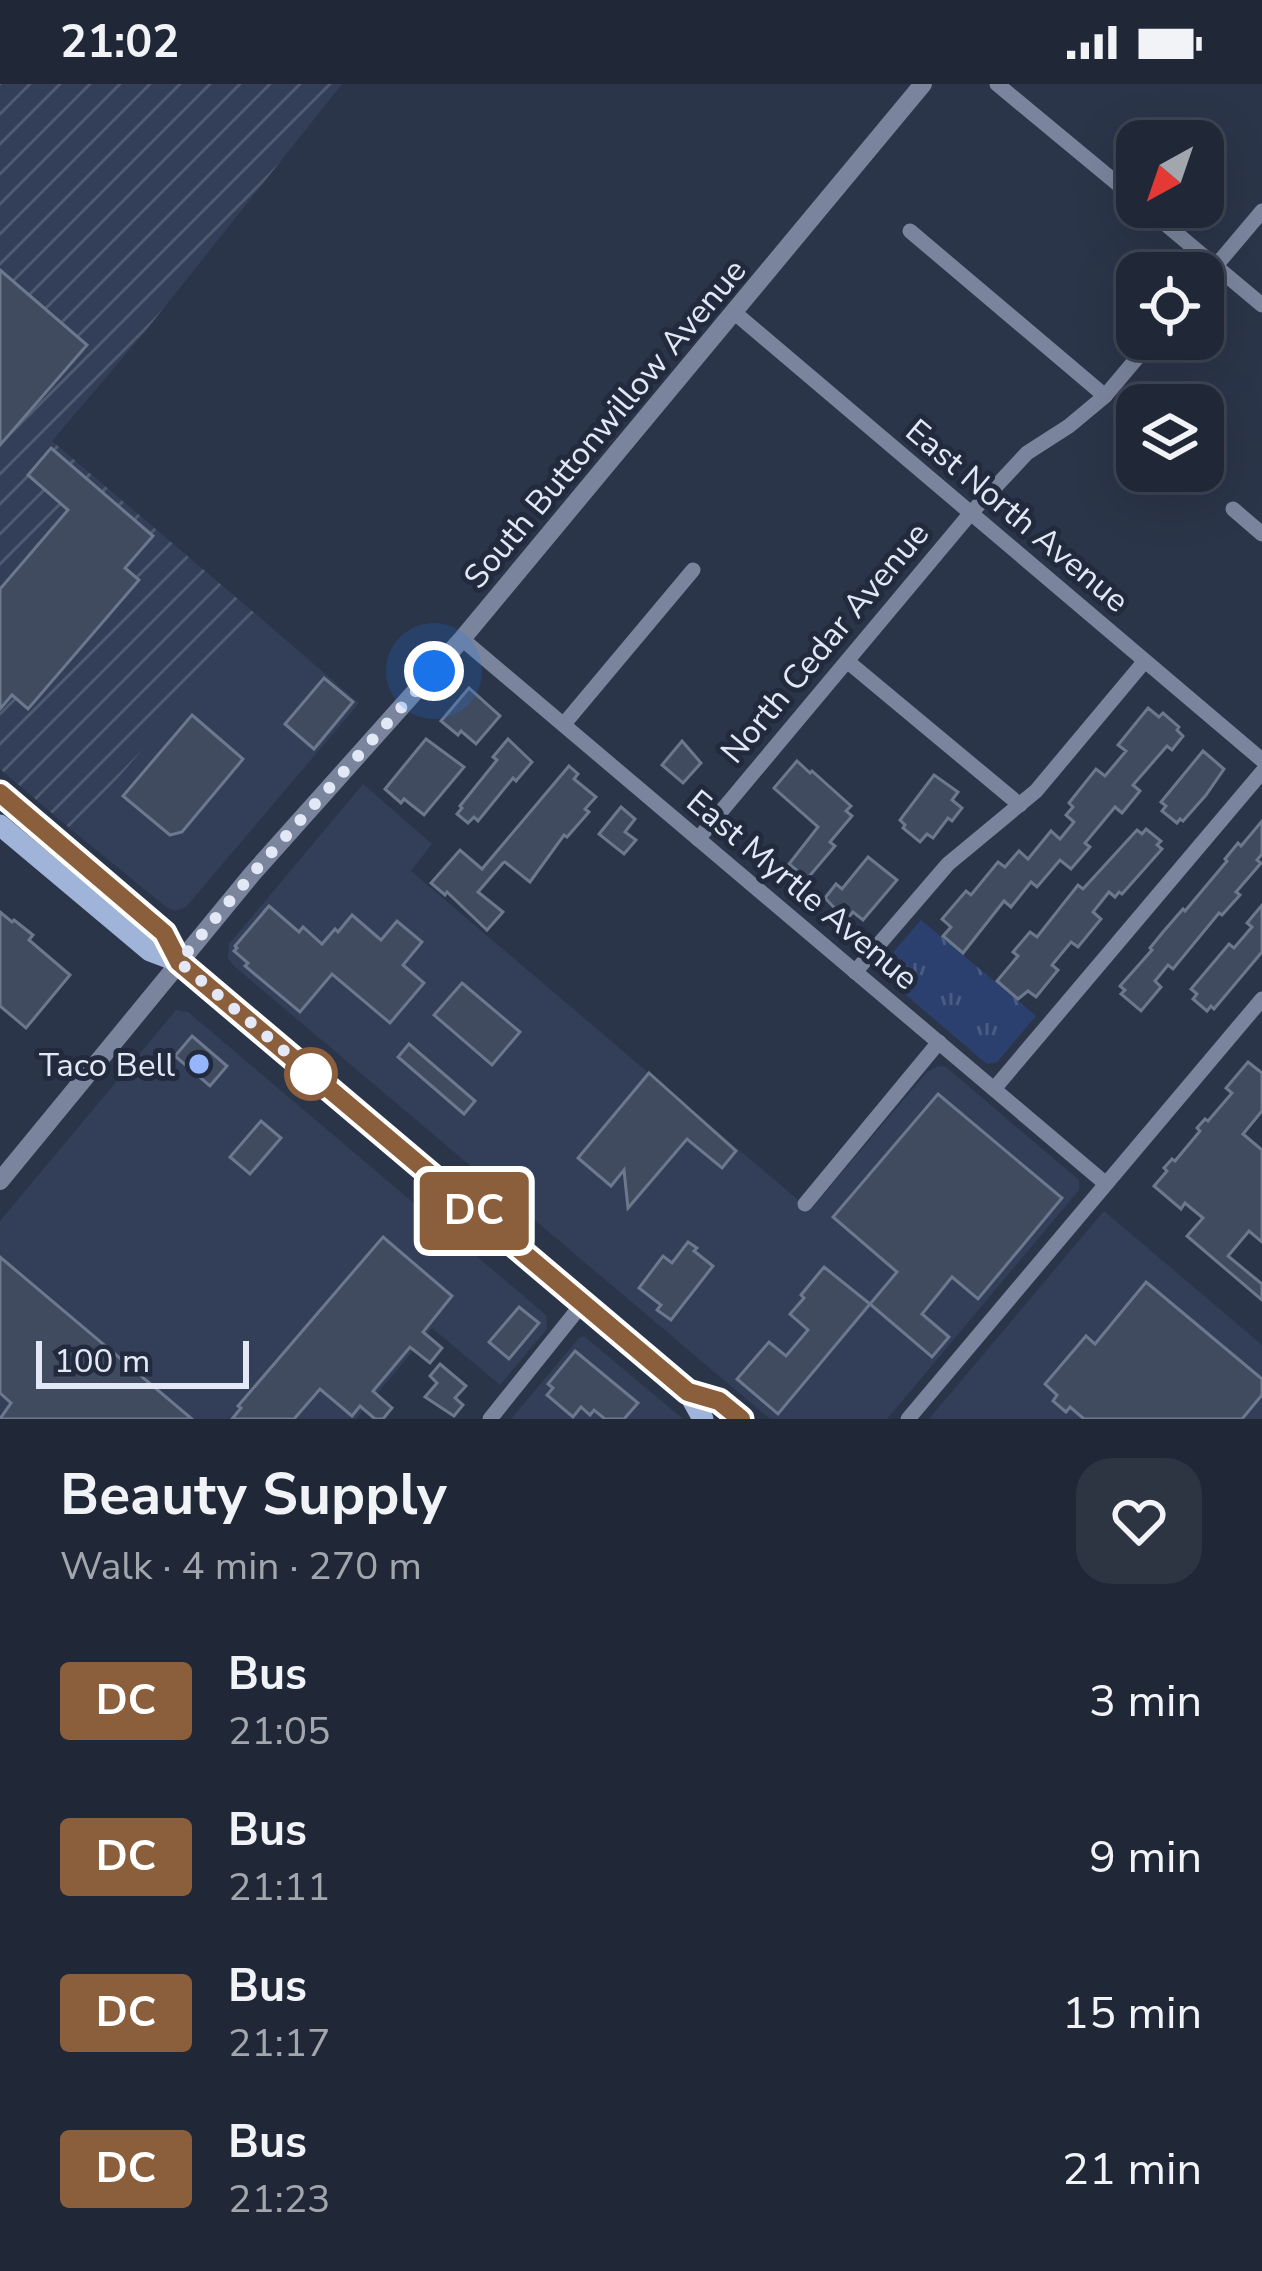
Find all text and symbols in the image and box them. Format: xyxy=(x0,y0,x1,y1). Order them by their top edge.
text: 21:02 xyxy=(60,12,179,73)
north arrow xyxy=(1116,120,1224,228)
map controls xyxy=(1116,120,1224,492)
street label: South Buttonwillow Avenue xyxy=(454,250,757,598)
button: locate xyxy=(1116,252,1224,360)
button: layers xyxy=(1116,384,1224,492)
street label: East North Avenue xyxy=(896,409,1138,623)
street label: North Cedar Avenue xyxy=(711,513,940,773)
your location xyxy=(404,641,464,701)
street label: East Myrtle Avenue xyxy=(677,780,927,1000)
place label: Taco Bell xyxy=(39,1043,175,1088)
unlabelled marker xyxy=(286,1049,336,1099)
marker: Taco Bell xyxy=(186,1051,212,1077)
line badge: DC xyxy=(420,1172,528,1250)
text: DC xyxy=(444,1182,504,1239)
scale bar xyxy=(36,1335,249,1388)
text: 100 m xyxy=(54,1339,150,1384)
text: Beauty Supply xyxy=(60,1456,447,1534)
button: heart xyxy=(1076,1458,1202,1584)
text: Walk · 4 min · 270 m xyxy=(60,1540,422,1593)
text: Bus xyxy=(228,1644,307,1705)
text: 3 min xyxy=(1089,1671,1202,1732)
text: DC xyxy=(96,1672,156,1729)
text: 21:05 xyxy=(228,1705,331,1758)
text: Bus xyxy=(228,1800,307,1861)
text: 9 min xyxy=(1089,1827,1202,1888)
text: DC xyxy=(96,1828,156,1885)
text: 21:11 xyxy=(228,1861,331,1914)
text: Bus xyxy=(228,1956,307,2017)
text: 15 min xyxy=(1062,1983,1202,2044)
text: DC xyxy=(96,1984,156,2041)
text: 21:17 xyxy=(228,2017,331,2070)
text: Bus xyxy=(228,2112,307,2173)
text: 21 min xyxy=(1062,2139,1202,2200)
text: DC xyxy=(96,2140,156,2197)
text: 21:23 xyxy=(228,2173,331,2226)

